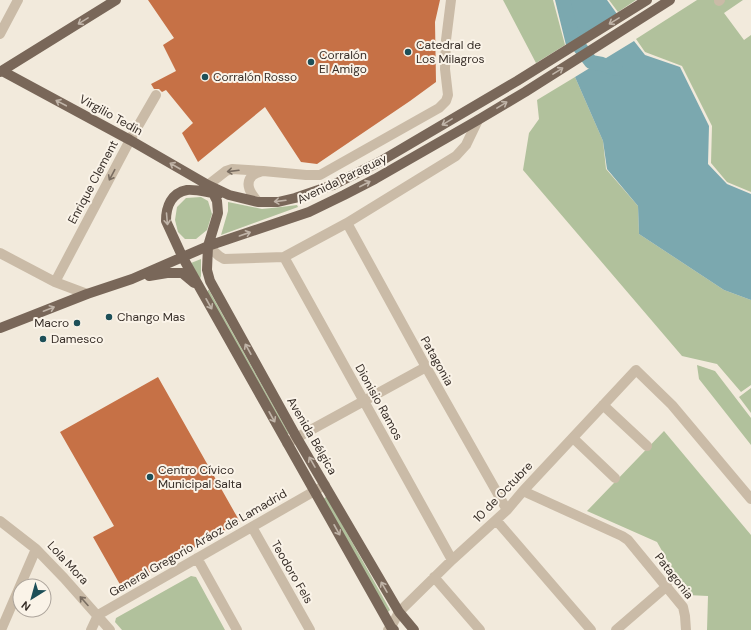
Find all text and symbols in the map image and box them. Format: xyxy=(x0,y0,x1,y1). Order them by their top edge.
one-way arrow xyxy=(77,17,89,25)
one-way arrow xyxy=(608,17,620,25)
place label: Catedral de Los Milagros xyxy=(416,37,485,67)
place label: Corralón El Amigo xyxy=(319,47,367,77)
marker: Catedral de Los Milagros xyxy=(403,47,413,57)
marker: Corralón El Amigo xyxy=(306,57,316,67)
one-way arrow xyxy=(552,67,563,75)
place label: Corralón Rosso xyxy=(213,69,297,85)
marker: Corralón Rosso xyxy=(200,72,210,82)
street label: Virgilio Tedín xyxy=(76,91,146,139)
one-way arrow xyxy=(55,99,67,106)
one-way arrow xyxy=(496,101,508,109)
one-way arrow xyxy=(442,118,453,126)
street label: Enrique Clement xyxy=(64,137,122,227)
street label: Avenida Paraguay xyxy=(294,150,390,208)
one-way arrow xyxy=(169,161,181,169)
one-way arrow xyxy=(227,167,240,174)
one-way arrow xyxy=(107,169,115,181)
one-way arrow xyxy=(359,180,371,187)
one-way arrow xyxy=(274,197,287,205)
one-way arrow xyxy=(164,212,171,225)
one-way arrow xyxy=(239,229,251,237)
one-way arrow xyxy=(205,298,213,310)
one-way arrow xyxy=(43,304,55,312)
place label: Chango Mas xyxy=(117,309,185,325)
marker: Chango Mas xyxy=(104,312,114,322)
place label: Macro xyxy=(34,315,69,331)
marker: Macro xyxy=(72,318,82,328)
place label: Damesco xyxy=(51,331,103,347)
street label: Patagonia xyxy=(417,333,457,389)
marker: Damesco xyxy=(38,334,48,344)
one-way arrow xyxy=(243,343,251,355)
street label: Dionisio Ramos xyxy=(352,361,406,443)
street label: Avenida Bélgica xyxy=(283,394,341,478)
one-way arrow xyxy=(269,411,277,423)
one-way arrow xyxy=(307,456,315,468)
street label: 10 de Octubre xyxy=(470,458,536,526)
place label: Centro Cívico Municipal Salta xyxy=(158,462,242,492)
marker: Centro Cívico Municipal Salta xyxy=(145,472,155,482)
street label: General Gregorio Aráoz de Lamadrid xyxy=(106,485,290,601)
one-way arrow xyxy=(333,524,341,536)
street label: Teodoro Fels xyxy=(267,537,317,607)
street label: Lola Mora xyxy=(44,538,92,588)
street label: Patagonia xyxy=(651,550,697,602)
north arrow xyxy=(12,578,52,618)
one-way arrow xyxy=(380,581,388,593)
one-way arrow xyxy=(80,595,89,606)
text: N xyxy=(19,598,33,614)

